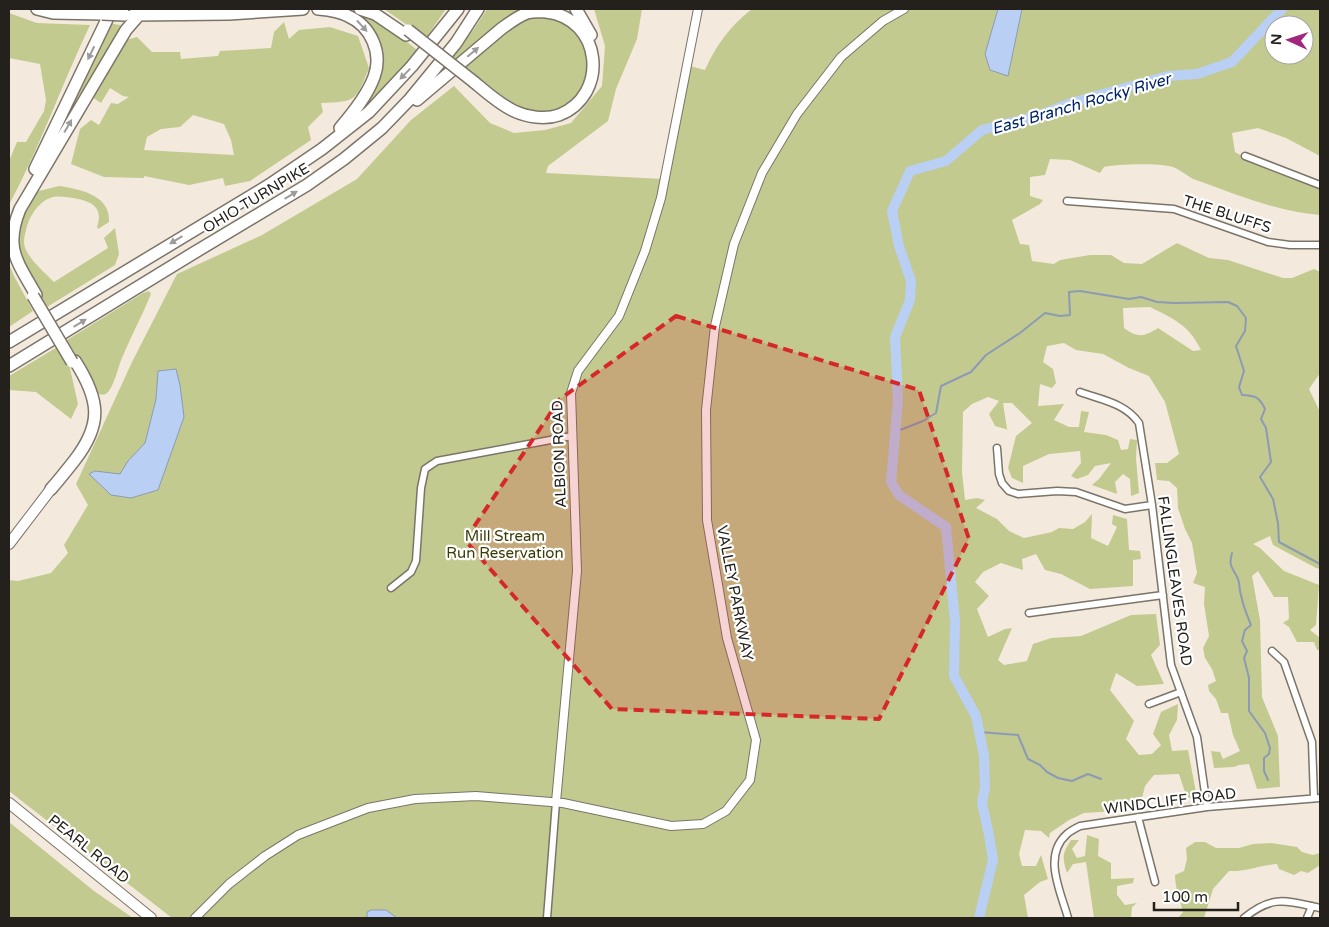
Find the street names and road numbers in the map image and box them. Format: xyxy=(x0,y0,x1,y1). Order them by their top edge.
street label: OHIO TURNPIKE xyxy=(199,159,313,237)
street label: THE BLUFFS xyxy=(1181,191,1273,237)
street label: ALBION ROAD xyxy=(548,400,570,508)
street label: FALLINGLEAVES ROAD xyxy=(1154,495,1196,667)
street label: VALLEY PARKWAY xyxy=(713,524,757,663)
street label: WINDCLIFF ROAD xyxy=(1103,784,1237,818)
street label: PEARL ROAD xyxy=(45,811,133,887)

